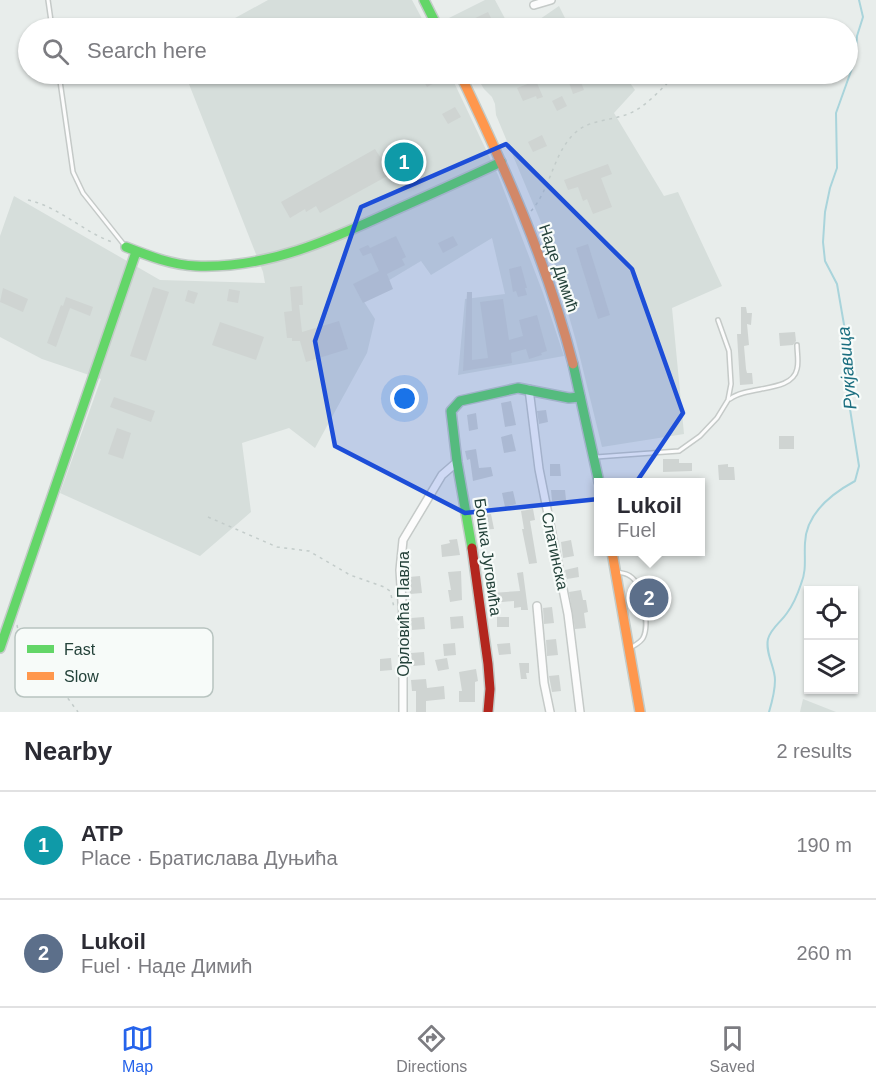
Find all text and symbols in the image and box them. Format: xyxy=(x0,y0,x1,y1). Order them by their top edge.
search box xyxy=(18,18,858,84)
icon: search xyxy=(39,35,72,68)
text: Search here xyxy=(87,38,207,63)
pin: 1 xyxy=(384,140,424,184)
street label: Наде Димић xyxy=(536,222,582,314)
water label: Рукјавица xyxy=(833,326,861,410)
your location xyxy=(390,384,419,413)
popup xyxy=(594,478,705,556)
text: Lukoil xyxy=(617,493,682,518)
street label: Бошка Југовића xyxy=(471,497,505,617)
street label: Слатинска xyxy=(538,511,572,591)
text: Fuel xyxy=(617,519,656,541)
street label: Орловића Павла xyxy=(395,551,412,677)
pin: 2 xyxy=(630,576,668,620)
map controls xyxy=(804,586,858,694)
button: locate xyxy=(804,586,858,640)
legend xyxy=(15,628,213,697)
button: layers xyxy=(804,640,858,694)
text: Fast xyxy=(64,641,96,658)
text: Slow xyxy=(64,668,99,685)
text: Nearby xyxy=(24,736,112,766)
text: 2 results xyxy=(776,740,852,762)
text: ATP xyxy=(81,821,123,846)
text: 1 xyxy=(38,834,49,856)
text: 190 m xyxy=(796,834,852,856)
text: Place · Братислава Дуњића xyxy=(81,847,338,869)
text: Lukoil xyxy=(81,929,146,954)
text: 2 xyxy=(38,942,49,964)
text: 260 m xyxy=(796,942,852,964)
text: Fuel · Наде Димић xyxy=(81,955,252,977)
tab: Map xyxy=(121,1022,154,1076)
tab: Directions xyxy=(396,1022,467,1076)
tab: Saved xyxy=(710,1022,755,1076)

